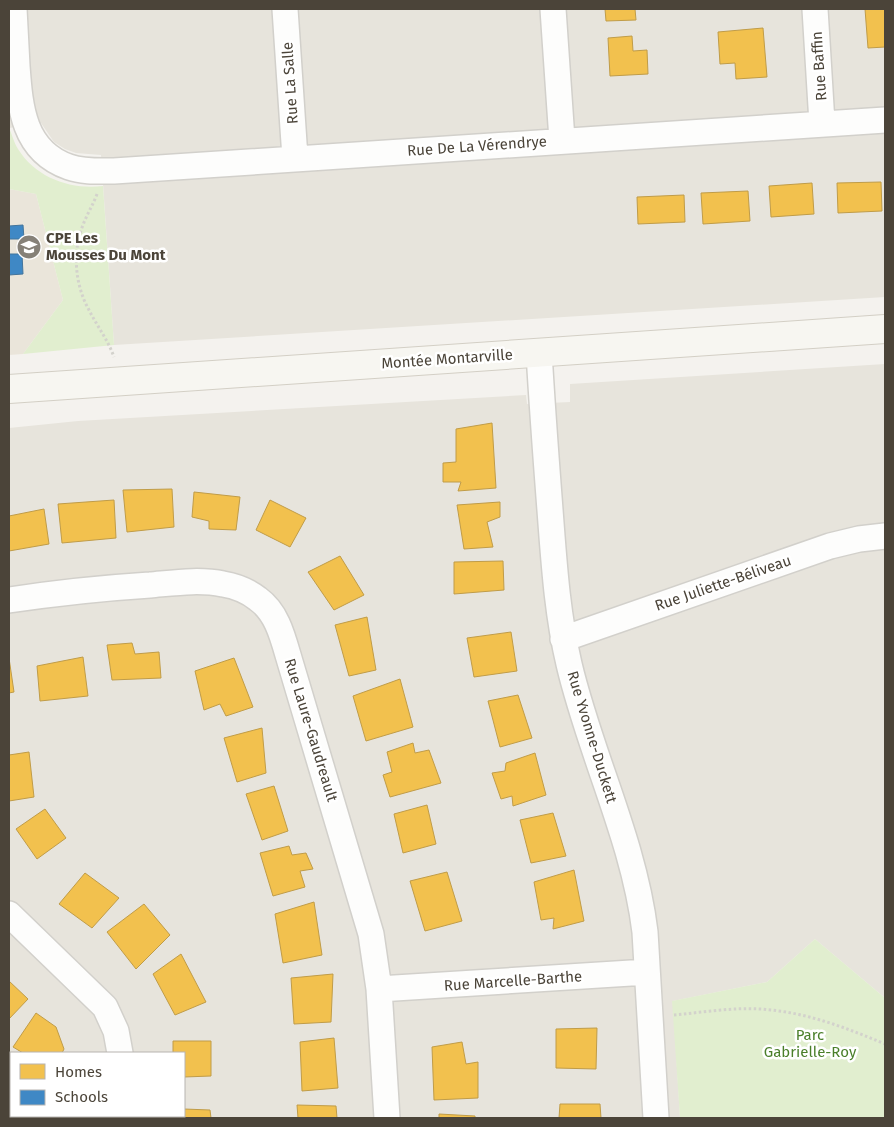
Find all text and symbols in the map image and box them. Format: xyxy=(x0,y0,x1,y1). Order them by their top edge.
street label: Rue Baffin xyxy=(808,31,830,101)
street label: Rue La Salle xyxy=(278,41,302,125)
street label: Rue De La Vérendrye xyxy=(407,132,547,160)
place label: CPE Les Mousses Du Mont xyxy=(46,229,166,264)
school or university icon: CPE Les Mousses Du Mont xyxy=(16,234,42,260)
street label: Montée Montarville xyxy=(381,345,513,373)
street label: Rue Juliette-Béliveau xyxy=(652,551,794,615)
street label: Rue Laure-Gaudreault xyxy=(281,656,342,804)
street label: Rue Yvonne-Duckett xyxy=(563,669,621,806)
street label: Rue Marcelle-Barthe xyxy=(443,967,583,995)
park label: Parc Gabrielle-Roy xyxy=(764,1026,857,1061)
legend xyxy=(10,1052,185,1117)
text: Homes xyxy=(55,1063,102,1081)
text: Schools xyxy=(55,1088,108,1106)

